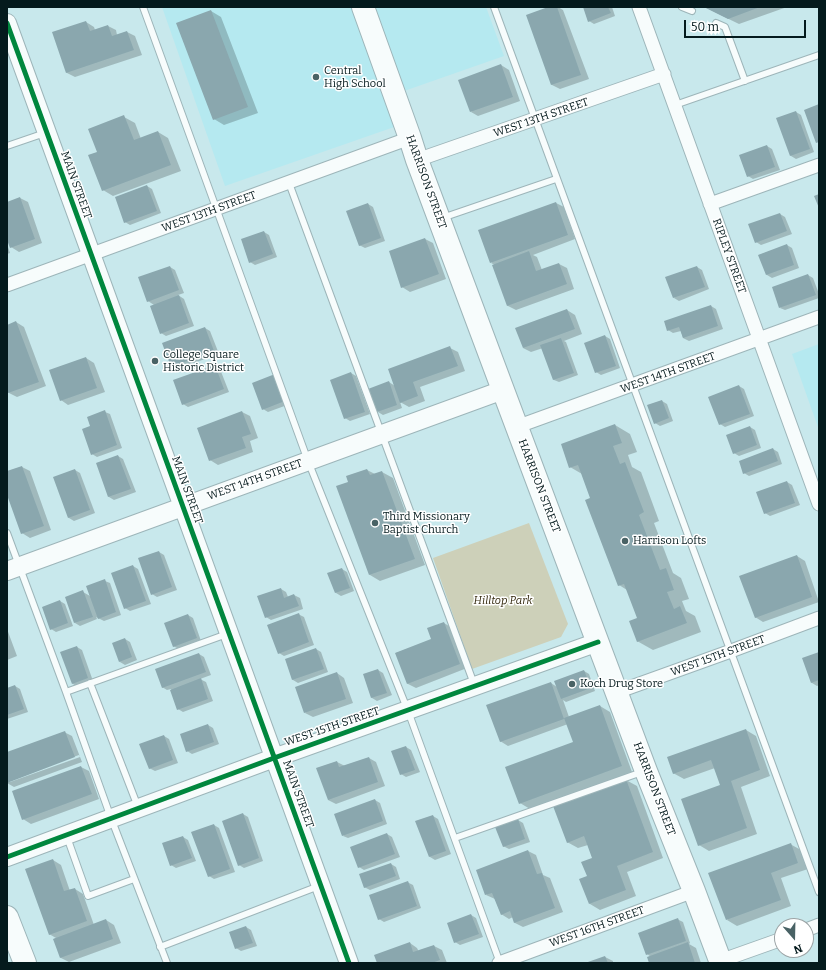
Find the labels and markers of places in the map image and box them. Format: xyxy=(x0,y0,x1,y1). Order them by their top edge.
place label: Central High School xyxy=(324,64,386,90)
marker: Central High School xyxy=(311,72,321,82)
place label: College Square Historic District xyxy=(163,348,244,374)
marker: College Square Historic District xyxy=(150,356,160,366)
place label: Third Missionary Baptist Church xyxy=(383,510,470,536)
marker: Third Missionary Baptist Church xyxy=(370,518,380,528)
place label: Harrison Lofts xyxy=(633,534,706,548)
marker: Harrison Lofts xyxy=(620,536,630,546)
place label: Koch Drug Store xyxy=(580,677,663,691)
marker: Koch Drug Store xyxy=(567,679,577,689)

